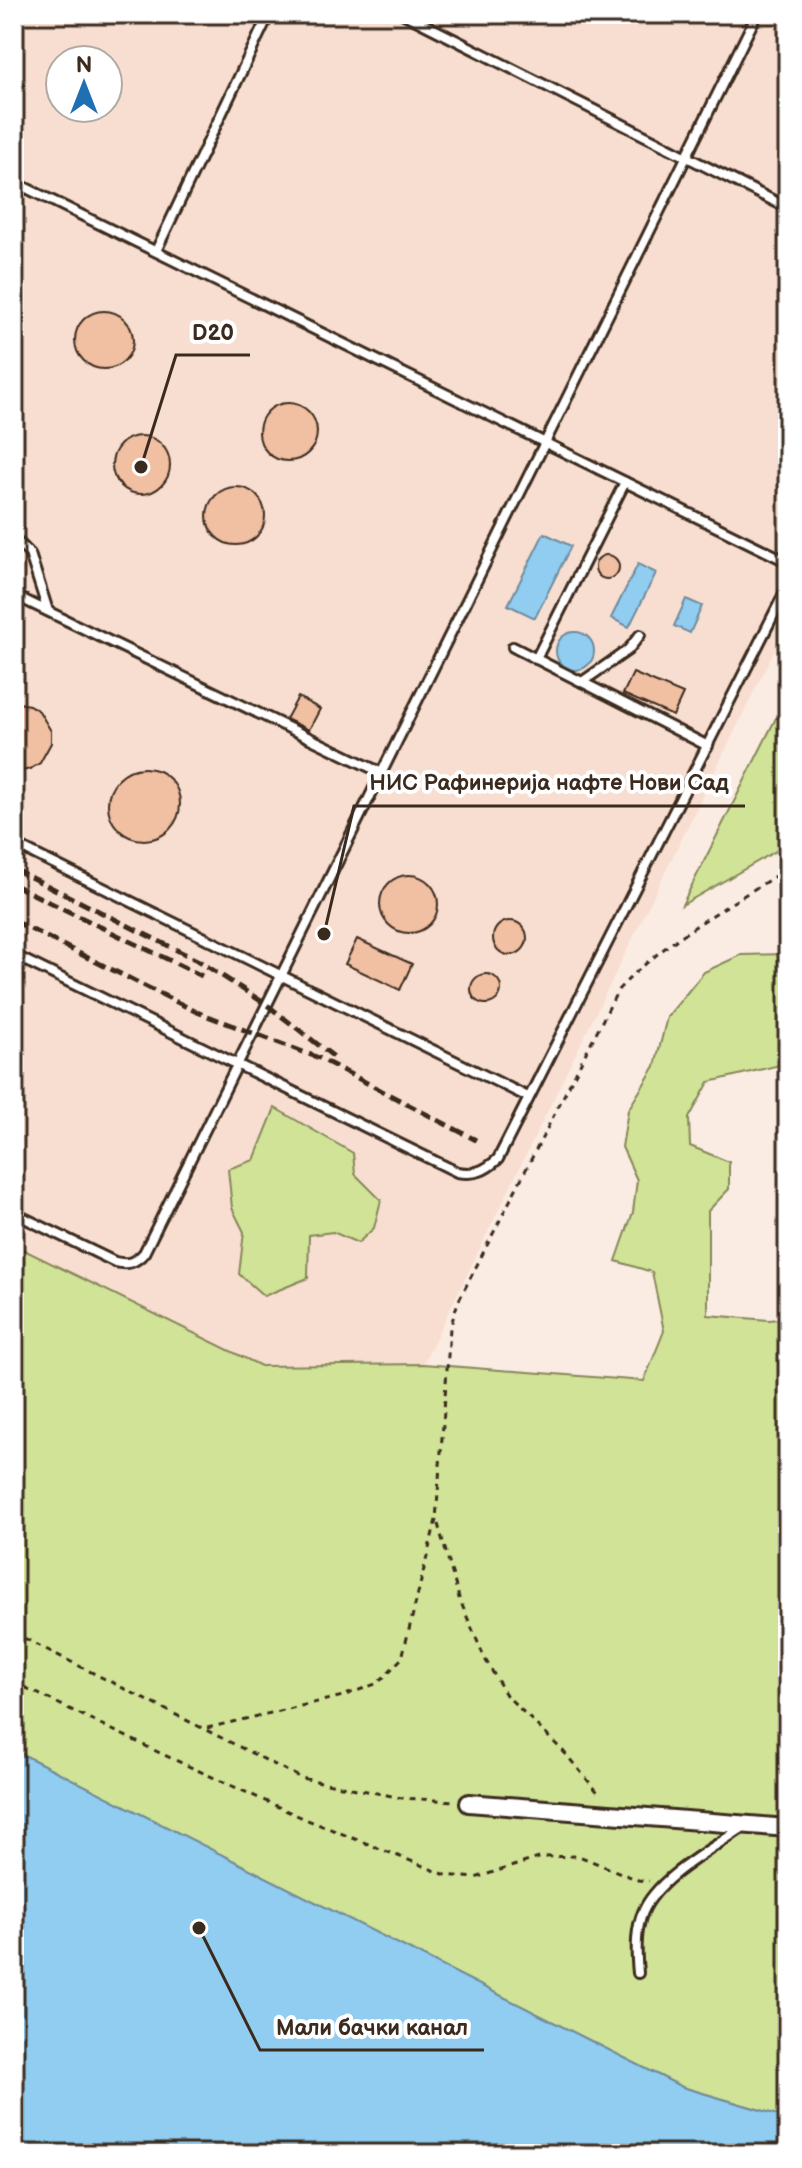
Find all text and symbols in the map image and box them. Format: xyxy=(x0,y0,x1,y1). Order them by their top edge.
north arrow xyxy=(44,44,124,124)
text: N xyxy=(76,52,92,79)
callout: D20 xyxy=(176,309,250,355)
text: D20 xyxy=(192,320,234,347)
callout: НИС Рафинерија нафте Нови Сад xyxy=(354,760,745,806)
text: НИС Рафинерија нафте Нови Сад xyxy=(369,770,730,797)
callout: Мали бачки канал xyxy=(260,2004,484,2050)
text: Мали бачки канал xyxy=(276,2015,468,2042)

